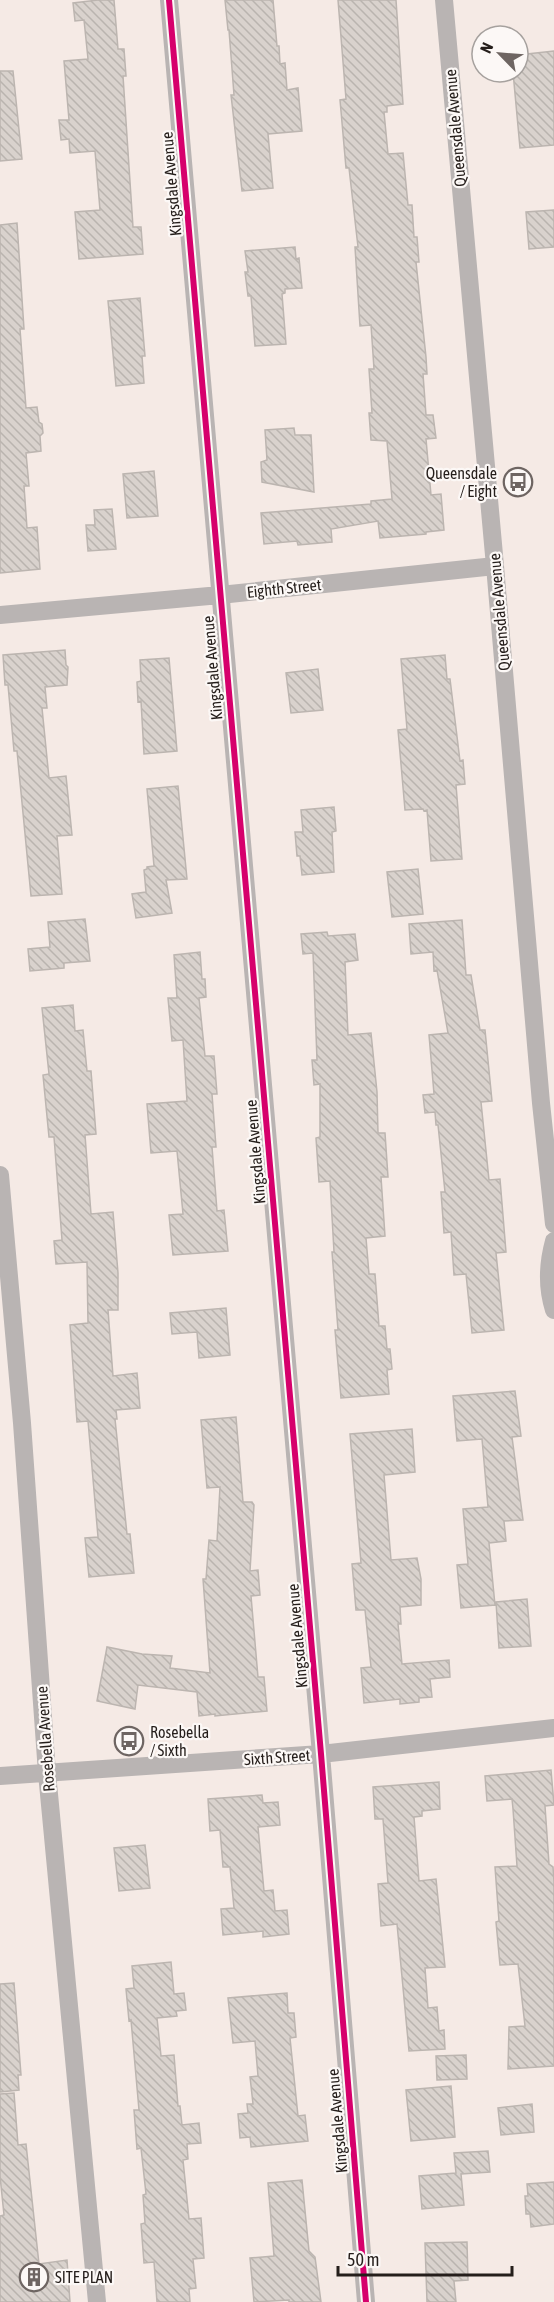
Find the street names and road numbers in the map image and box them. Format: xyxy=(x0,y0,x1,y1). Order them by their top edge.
street label: Queensdale Avenue xyxy=(441,69,469,187)
street label: Kingsdale Avenue xyxy=(157,131,186,237)
street label: Queensdale Avenue xyxy=(485,553,513,671)
street label: Eighth Street xyxy=(246,575,323,602)
street label: Kingsdale Avenue xyxy=(198,615,227,721)
street label: Kingsdale Avenue xyxy=(241,1099,270,1205)
street label: Kingsdale Avenue xyxy=(283,1583,312,1689)
street label: Rosebella Avenue xyxy=(32,1686,58,1792)
street label: Sixth Street xyxy=(243,1746,311,1768)
street label: Kingsdale Avenue xyxy=(323,2068,352,2174)

